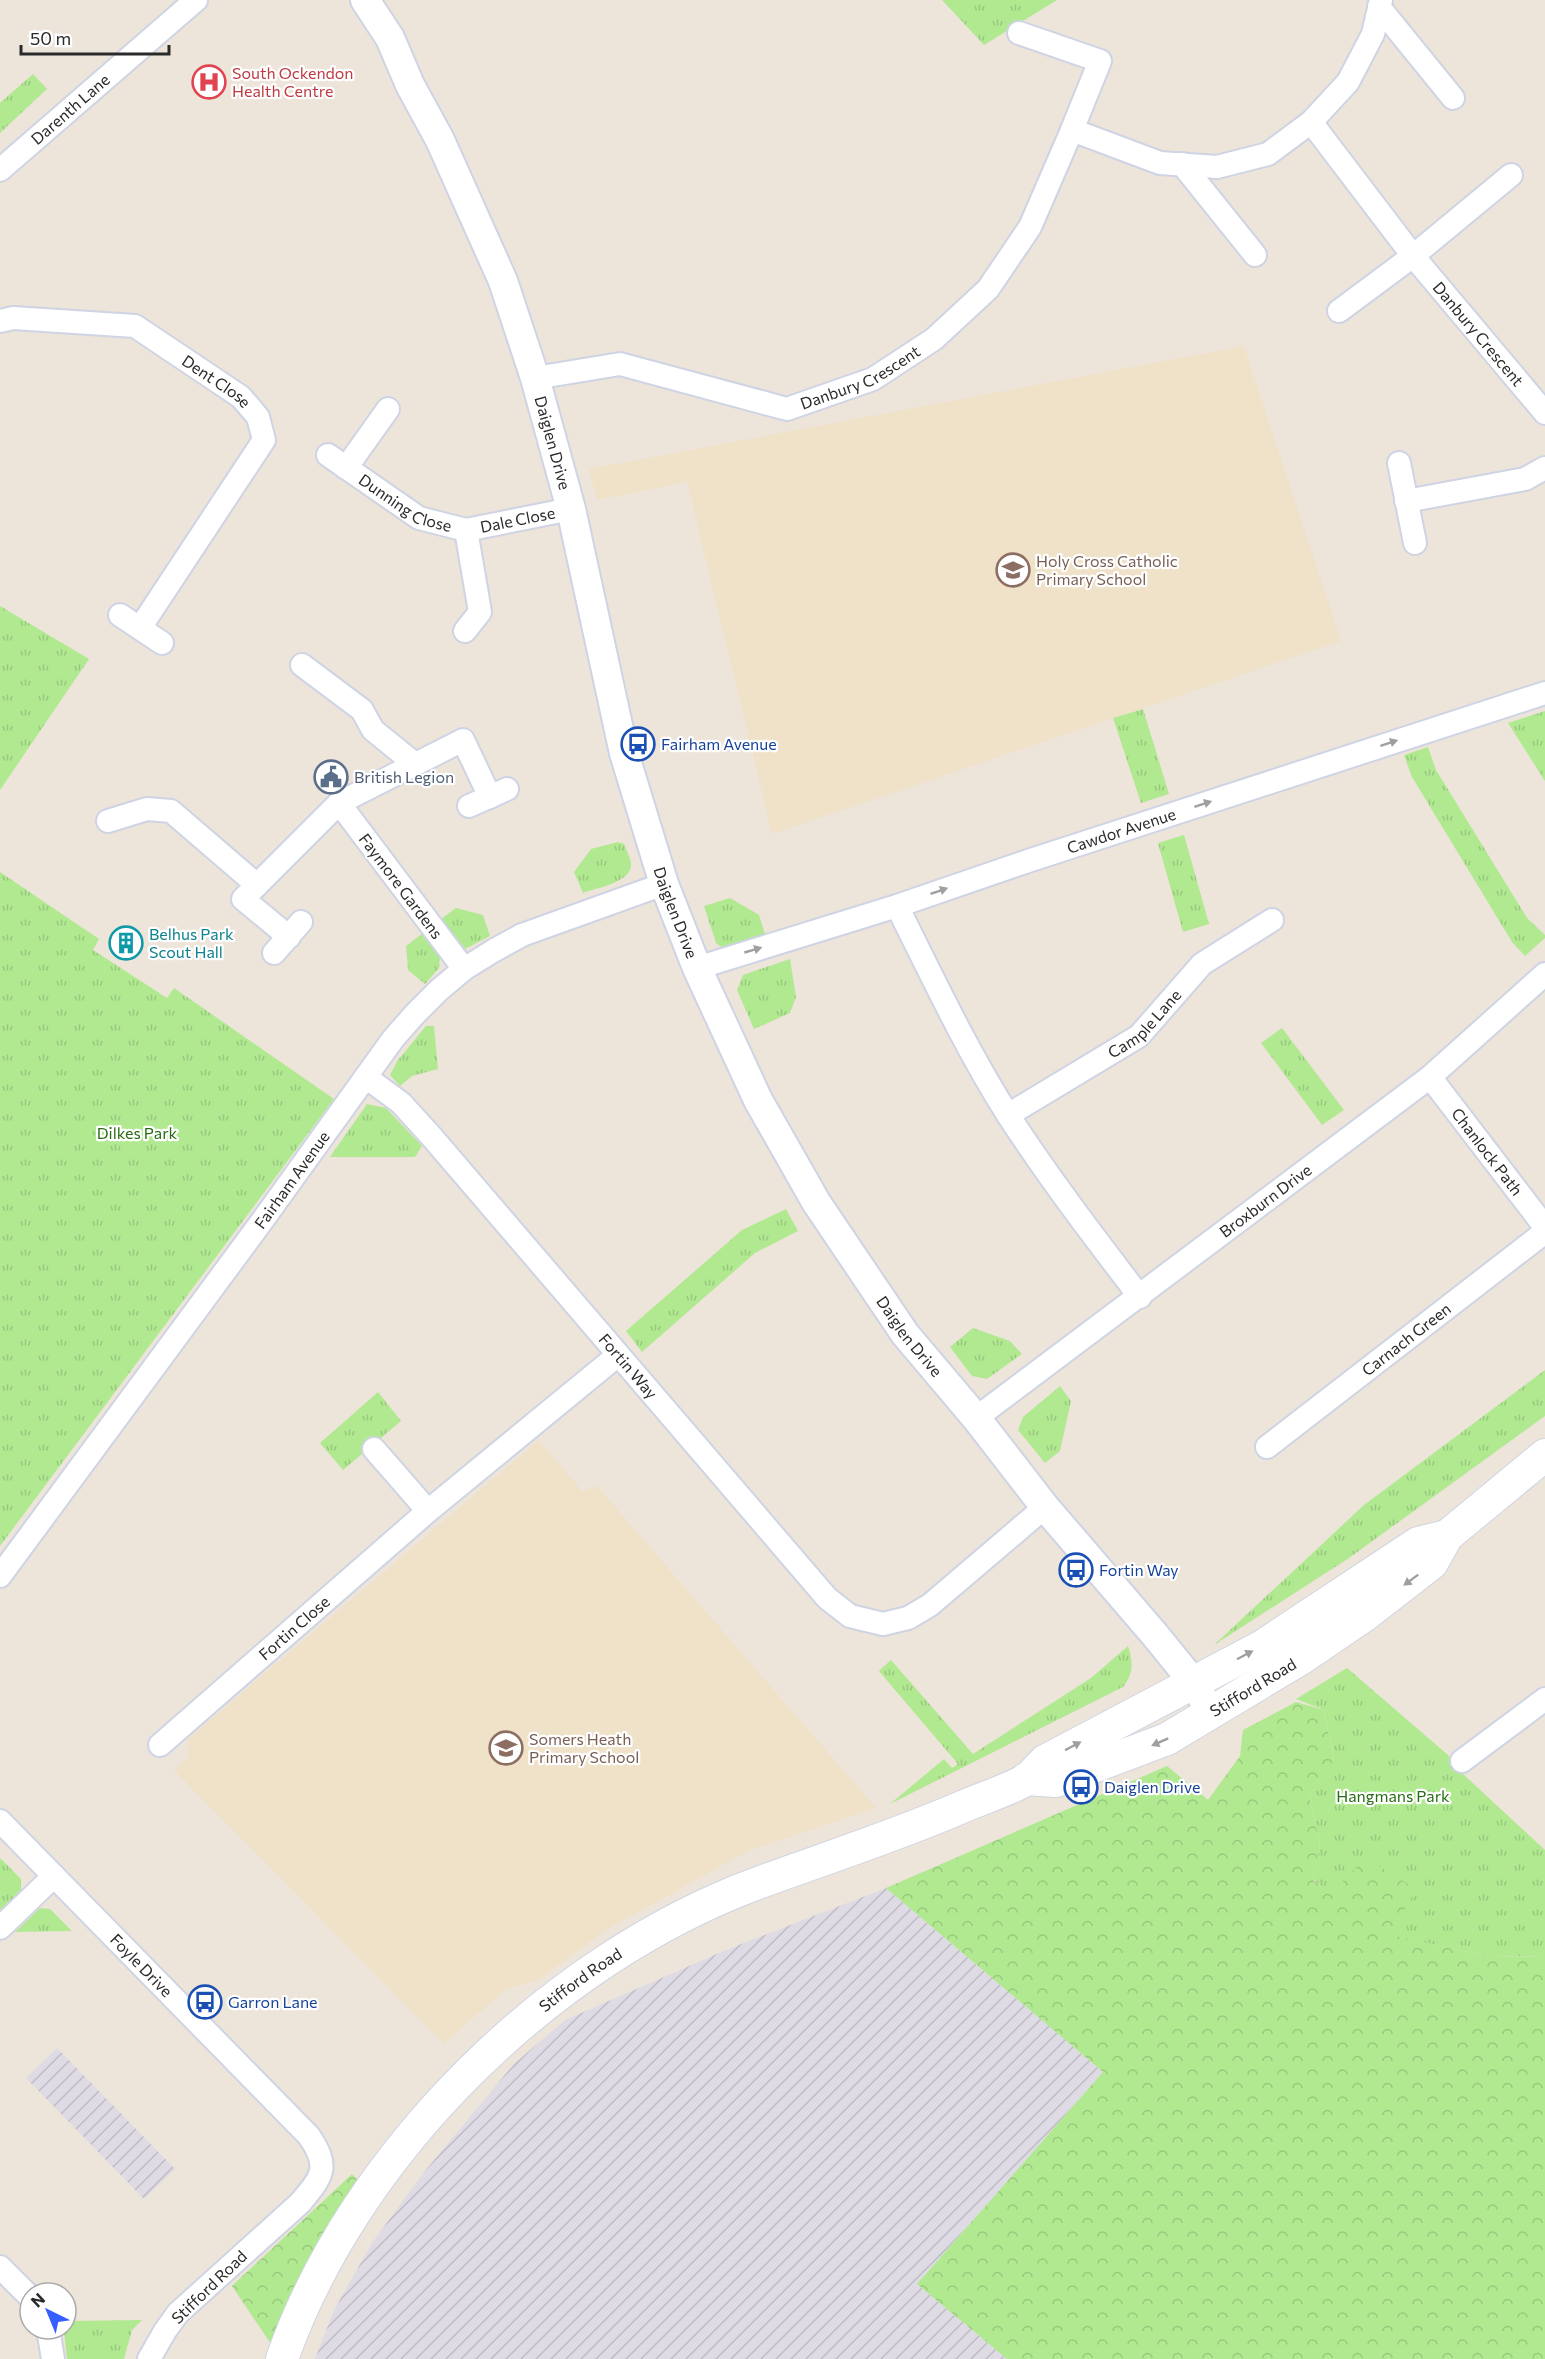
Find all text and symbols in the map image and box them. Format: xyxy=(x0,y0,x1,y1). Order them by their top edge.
scale bar xyxy=(21,18,170,56)
text: 50 m xyxy=(30,27,71,49)
place label: South Ockendon Health Centre xyxy=(232,63,354,100)
hospital icon: South Ockendon Health Centre xyxy=(191,64,227,100)
street label: Darenth Lane xyxy=(27,69,113,148)
street label: Danbury Crescent xyxy=(1430,277,1528,390)
street label: Danbury Crescent xyxy=(798,341,923,413)
street label: Dent Close xyxy=(179,350,255,411)
street label: Daiglen Drive xyxy=(531,394,575,492)
street label: Dunning Close xyxy=(356,469,454,535)
street label: Dale Close xyxy=(478,502,557,536)
place label: Holy Cross Catholic Primary School xyxy=(1036,551,1178,588)
school or university icon: Holy Cross Catholic Primary School xyxy=(995,552,1031,588)
bus stop icon: Fairham Avenue xyxy=(620,726,656,762)
place label: Fairham Avenue xyxy=(661,734,777,753)
one-way arrow xyxy=(1380,738,1398,748)
public building icon: British Legion xyxy=(313,759,349,795)
place label: British Legion xyxy=(354,767,454,786)
one-way arrow xyxy=(1194,798,1212,808)
street label: Cawdor Avenue xyxy=(1064,804,1178,857)
street label: Faymore Gardens xyxy=(356,829,447,942)
street label: Daiglen Drive xyxy=(650,864,702,961)
one-way arrow xyxy=(930,886,948,896)
place label: Belhus Park Scout Hall xyxy=(149,924,234,961)
building icon: Belhus Park Scout Hall xyxy=(108,925,144,961)
one-way arrow xyxy=(744,945,762,954)
street label: Cample Lane xyxy=(1104,985,1184,1062)
street label: Chanlock Path xyxy=(1448,1104,1527,1199)
park label: Dilkes Park xyxy=(97,1123,178,1142)
street label: Fairham Avenue xyxy=(250,1127,333,1232)
street label: Broxburn Drive xyxy=(1215,1160,1315,1241)
street label: Daiglen Drive xyxy=(873,1292,947,1380)
street label: Carnach Green xyxy=(1358,1299,1454,1379)
street label: Fortin Way xyxy=(596,1329,662,1402)
bus stop icon: Fortin Way xyxy=(1058,1552,1094,1588)
place label: Fortin Way xyxy=(1099,1560,1179,1579)
one-way arrow xyxy=(1403,1573,1418,1585)
street label: Fortin Close xyxy=(254,1591,333,1664)
one-way arrow xyxy=(1237,1650,1254,1660)
street label: Stifford Road xyxy=(1206,1654,1299,1720)
place label: Somers Heath Primary School xyxy=(529,1729,639,1766)
school or university icon: Somers Heath Primary School xyxy=(488,1730,524,1766)
one-way arrow xyxy=(1152,1737,1169,1746)
one-way arrow xyxy=(1065,1741,1082,1750)
bus stop icon: Daiglen Drive xyxy=(1063,1769,1099,1805)
place label: Daiglen Drive xyxy=(1104,1777,1200,1796)
park label: Hangmans Park xyxy=(1336,1786,1450,1805)
street label: Foyle Drive xyxy=(107,1929,177,2000)
street label: Stifford Road xyxy=(535,1943,625,2015)
bus stop icon: Garron Lane xyxy=(187,1984,223,2020)
place label: Garron Lane xyxy=(228,1992,318,2011)
street label: Stifford Road xyxy=(167,2246,250,2327)
north arrow xyxy=(18,2281,78,2341)
text: N xyxy=(27,2289,48,2311)

